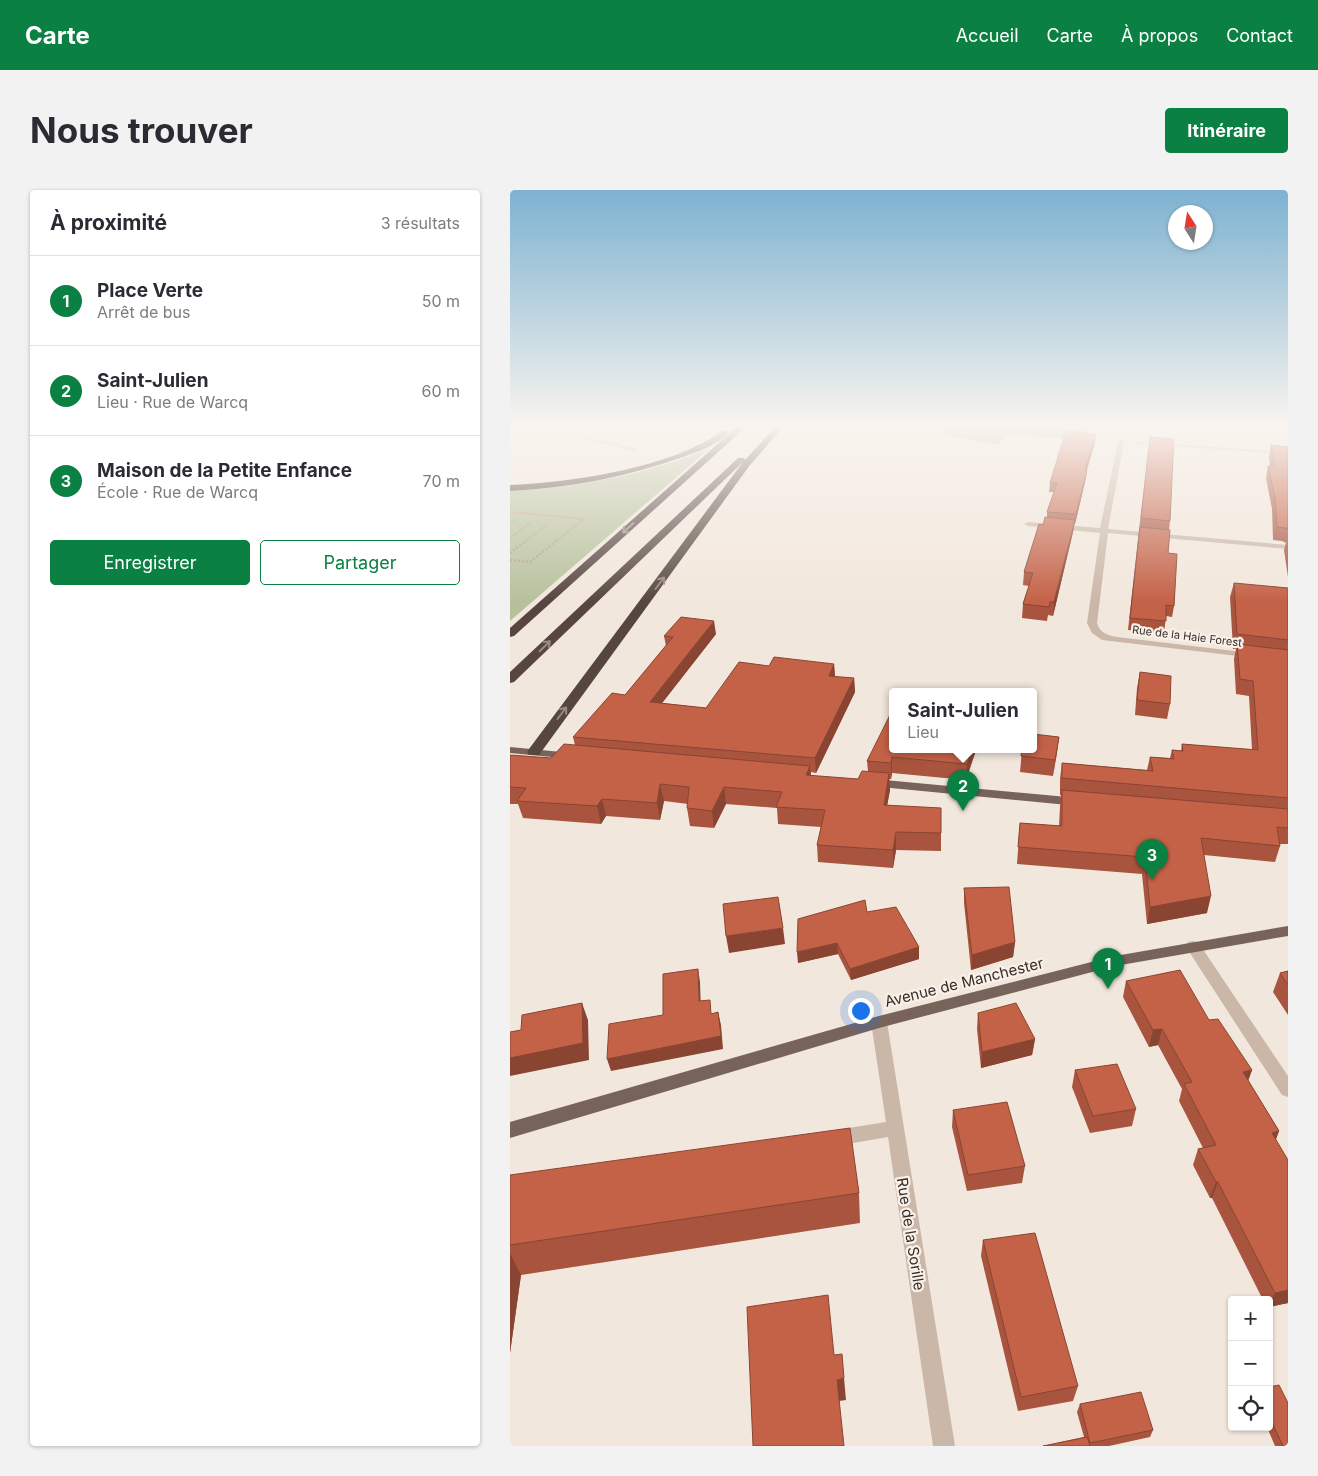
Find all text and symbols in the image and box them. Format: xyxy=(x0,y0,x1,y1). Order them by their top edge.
text: Carte xyxy=(25,21,90,50)
text: Accueil xyxy=(956,25,1019,46)
text: Carte xyxy=(1047,25,1093,46)
text: À propos xyxy=(1121,25,1198,46)
text: Contact xyxy=(1226,25,1293,46)
button: Itinéraire xyxy=(1165,108,1288,153)
text: Nous trouver xyxy=(30,109,253,151)
north arrow xyxy=(1168,205,1213,250)
text: À proximité xyxy=(50,210,167,235)
text: 3 résultats xyxy=(381,213,460,233)
text: Place Verte xyxy=(97,279,203,302)
text: 1 xyxy=(63,291,69,311)
text: 50 m xyxy=(422,291,460,311)
text: Arrêt de bus xyxy=(97,302,190,322)
text: Saint-Julien xyxy=(97,369,209,392)
text: 2 xyxy=(61,381,71,401)
text: 60 m xyxy=(421,381,460,401)
text: Lieu · Rue de Warcq xyxy=(97,392,248,412)
text: Maison de la Petite Enfance xyxy=(97,459,352,482)
text: 3 xyxy=(61,471,71,491)
text: 70 m xyxy=(423,471,460,491)
text: École · Rue de Warcq xyxy=(97,482,258,502)
one-way arrow xyxy=(622,523,635,534)
button: Enregistrer xyxy=(50,540,250,585)
button: Partager xyxy=(260,540,460,585)
one-way arrow xyxy=(654,577,665,590)
street label: Rue de la Haie Forest xyxy=(1131,622,1243,650)
one-way arrow xyxy=(539,640,552,652)
popup xyxy=(889,688,1037,753)
text: Saint-Julien xyxy=(907,699,1019,722)
one-way arrow xyxy=(557,707,568,720)
text: Lieu xyxy=(907,722,939,742)
pin: 2 xyxy=(947,770,979,811)
pin: 3 xyxy=(1136,839,1168,880)
pin: 1 xyxy=(1092,948,1124,989)
street label: Avenue de Manchester xyxy=(883,953,1046,1011)
your location xyxy=(848,998,874,1024)
street label: Rue de la Sorille xyxy=(893,1176,929,1292)
map controls xyxy=(1228,1296,1273,1431)
button: + xyxy=(1228,1296,1273,1341)
button: − xyxy=(1228,1341,1273,1386)
button: locate xyxy=(1228,1386,1273,1431)

